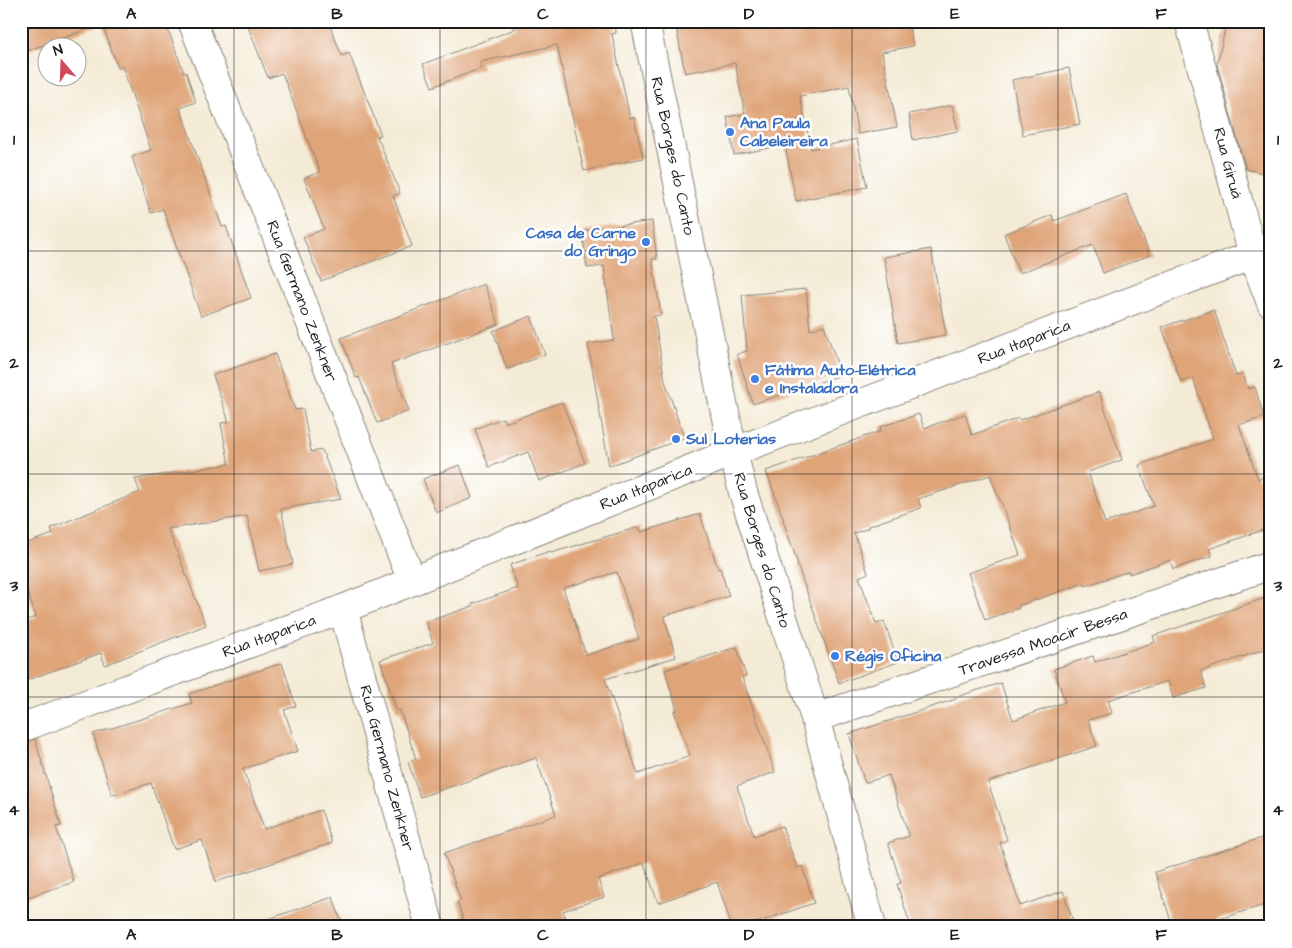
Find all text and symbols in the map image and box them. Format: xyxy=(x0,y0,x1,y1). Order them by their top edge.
text: A xyxy=(126,3,137,25)
text: B xyxy=(331,3,343,25)
text: C xyxy=(537,3,549,25)
text: D xyxy=(744,3,755,25)
text: E xyxy=(950,3,960,25)
text: F xyxy=(1155,3,1167,25)
north arrow xyxy=(38,38,88,88)
text: N xyxy=(51,40,66,62)
street label: Rua Borges do Canto xyxy=(645,75,701,237)
place label: Ana Paula Cabeleireira xyxy=(740,112,828,152)
street label: Rua Giruá xyxy=(1208,125,1248,201)
marker: Ana Paula Cabeleireira xyxy=(724,126,736,138)
text: 1 xyxy=(13,129,16,151)
text: 1 xyxy=(1277,129,1280,151)
street label: Rua Germano Zenkner xyxy=(261,217,343,385)
place label: Casa de Carne do Gringo xyxy=(526,222,637,264)
marker: Casa de Carne do Gringo xyxy=(640,236,652,248)
street label: Rua Itaparica xyxy=(974,314,1074,370)
text: 2 xyxy=(8,352,19,374)
text: 2 xyxy=(1272,352,1283,374)
place label: Fátima Auto-Elétrica e Instaladora xyxy=(765,359,916,399)
marker: Fátima Auto-Elétrica e Instaladora xyxy=(749,373,761,385)
place label: Sul Loterias xyxy=(685,428,776,450)
marker: Sul Loterias xyxy=(670,433,682,445)
street label: Rua Itaparica xyxy=(597,459,695,515)
street label: Rua Borges do Canto xyxy=(727,470,796,631)
text: 3 xyxy=(9,575,19,597)
text: 3 xyxy=(1273,575,1283,597)
street label: Travessa Moacir Bessa xyxy=(956,603,1130,681)
street label: Rua Itaparica xyxy=(219,609,319,663)
place label: Régis Oficina xyxy=(845,645,942,669)
marker: Régis Oficina xyxy=(829,650,841,662)
street label: Rua Germano Zenkner xyxy=(354,682,420,854)
text: 4 xyxy=(9,799,20,821)
text: 4 xyxy=(1273,799,1284,821)
text: A xyxy=(126,924,137,946)
text: B xyxy=(331,924,343,946)
text: C xyxy=(537,924,549,946)
text: D xyxy=(744,924,755,946)
text: E xyxy=(950,924,960,946)
text: F xyxy=(1155,924,1167,946)

